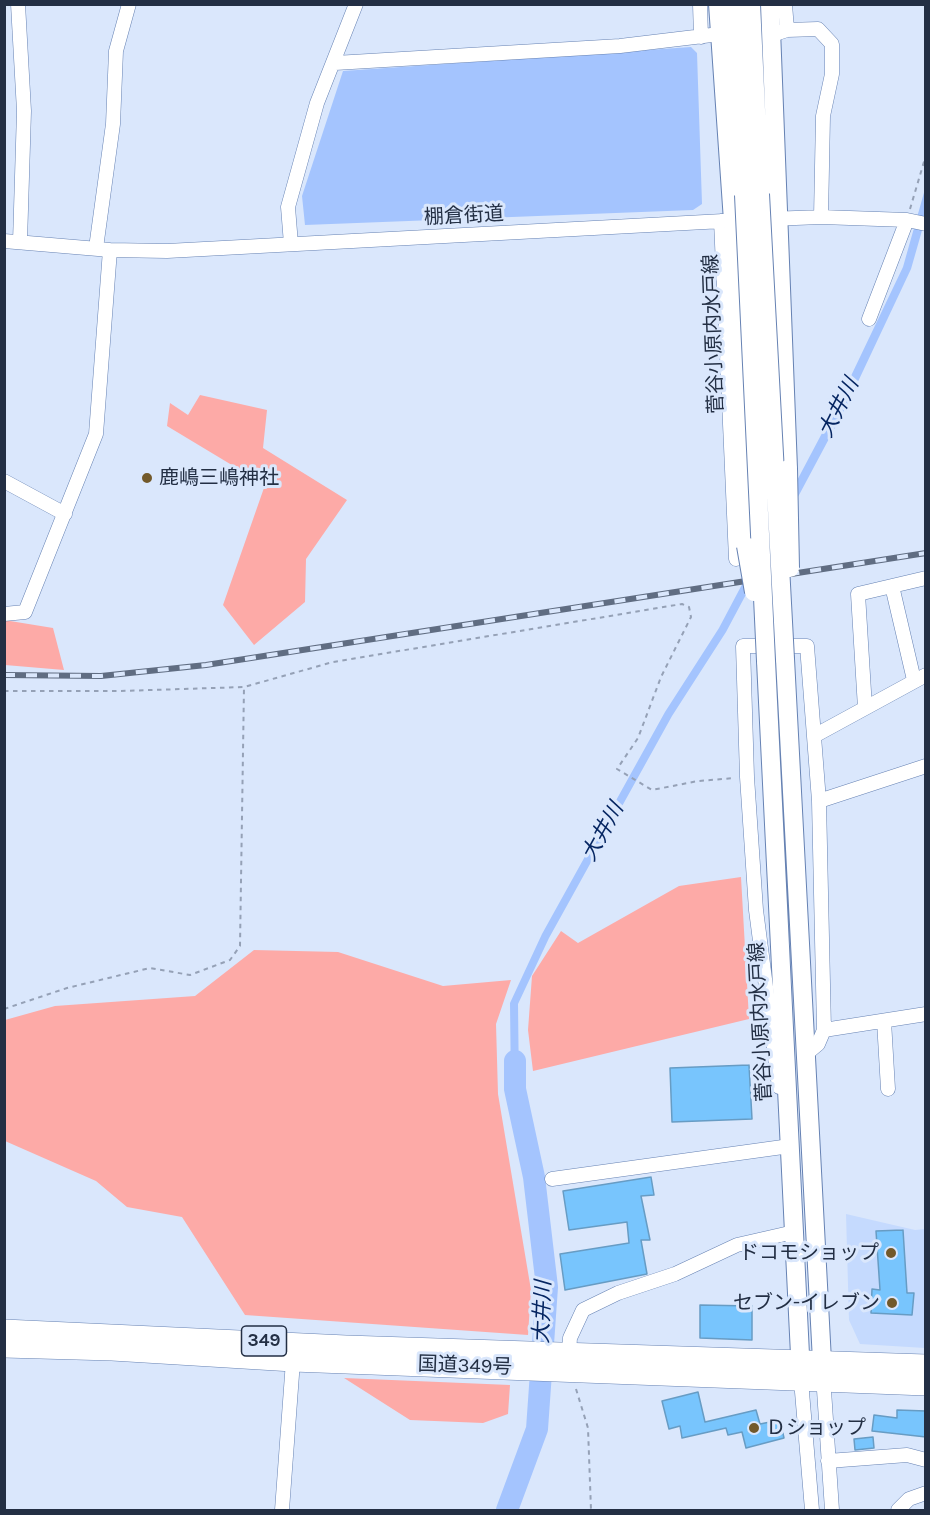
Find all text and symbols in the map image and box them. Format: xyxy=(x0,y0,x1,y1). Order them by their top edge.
street label: 棚倉街道 xyxy=(423,202,505,230)
street label: 菅谷小原内水戸線 xyxy=(699,254,729,414)
water label: 大井川 xyxy=(813,374,865,442)
place label: 鹿嶋三嶋神社 xyxy=(159,466,279,490)
marker: 鹿嶋三嶋神社 xyxy=(140,471,154,485)
water label: 大井川 xyxy=(577,798,629,866)
street label: 菅谷小原内水戸線 xyxy=(745,941,777,1103)
place label: ドコモショップ xyxy=(739,1241,879,1265)
marker: ドコモショップ xyxy=(884,1246,898,1260)
water label: 大井川 xyxy=(529,1280,557,1344)
place label: セブン-イレブン xyxy=(733,1291,880,1315)
marker: セブン-イレブン xyxy=(885,1296,899,1310)
road number: 349 xyxy=(242,1326,286,1356)
street label: 国道349号 xyxy=(417,1352,513,1380)
place label: Ｄショップ xyxy=(766,1416,866,1440)
marker: Ｄショップ xyxy=(747,1421,761,1435)

